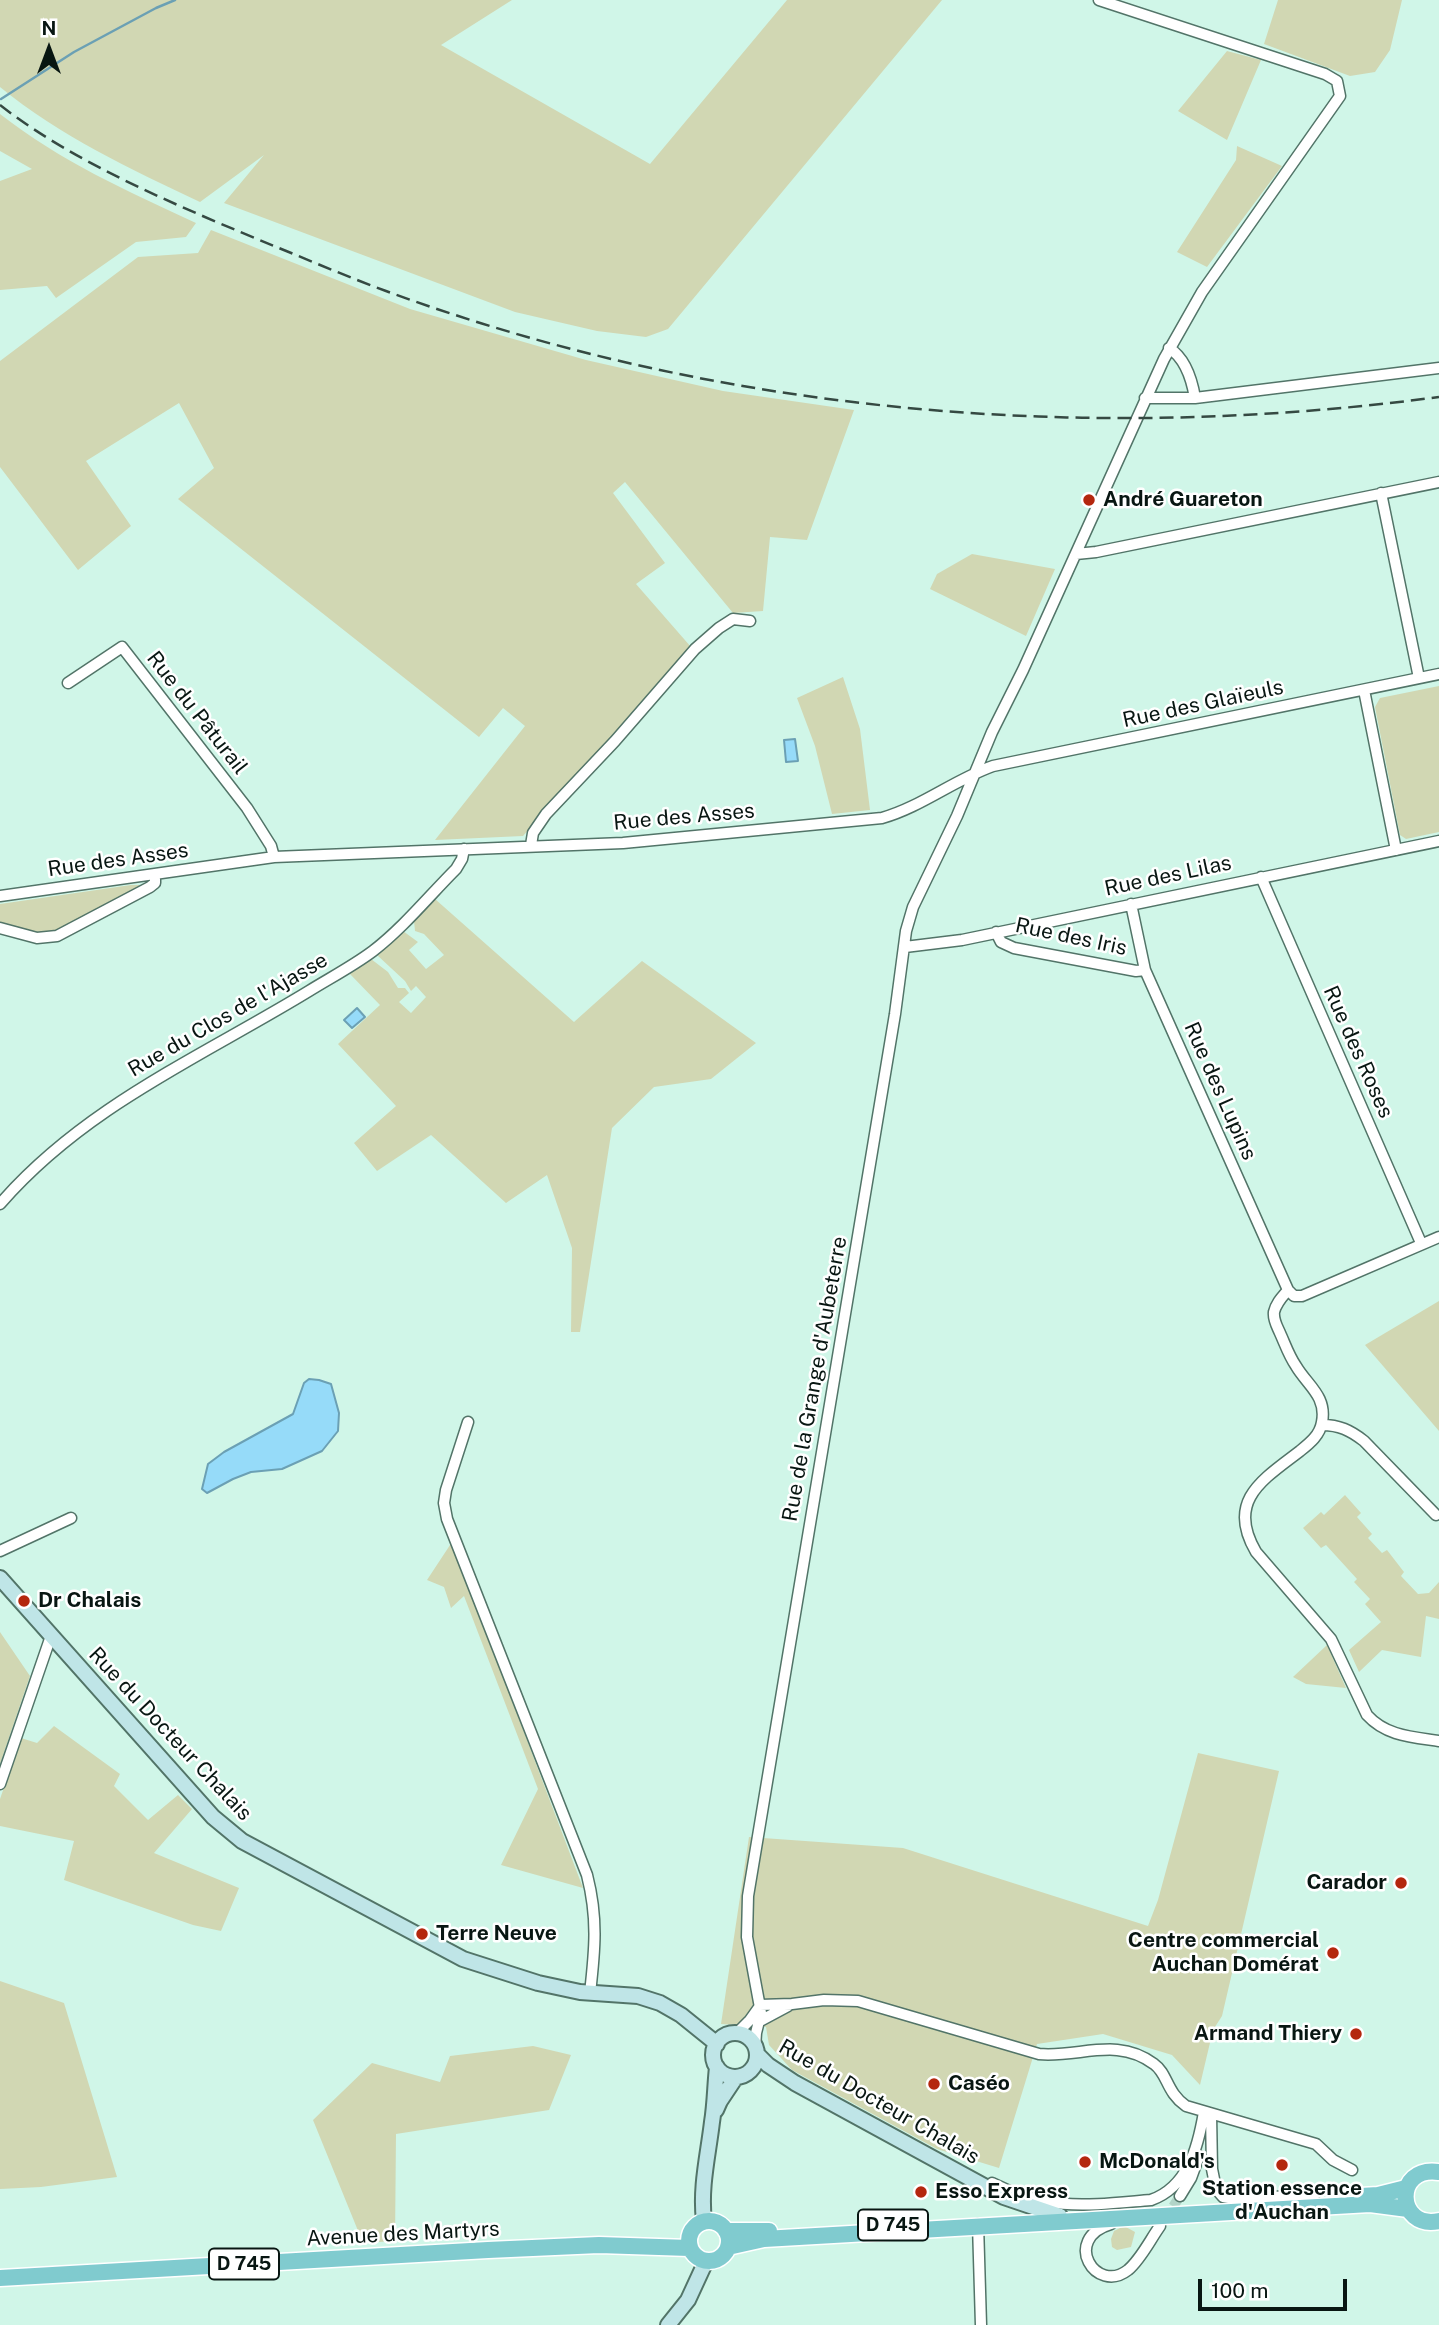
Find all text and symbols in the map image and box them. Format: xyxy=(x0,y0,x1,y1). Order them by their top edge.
north arrow xyxy=(14,14,84,84)
text: N xyxy=(42,17,56,39)
place label: André Guareton xyxy=(1103,487,1263,513)
marker: André Guareton xyxy=(1081,492,1097,508)
street label: Rue du Pâturail xyxy=(141,647,253,779)
street label: Rue des Glaïeuls xyxy=(1120,675,1286,733)
street label: Rue des Asses xyxy=(612,798,756,836)
street label: Rue des Asses xyxy=(46,838,190,882)
street label: Rue des Lilas xyxy=(1102,850,1234,902)
street label: Rue des Iris xyxy=(1013,913,1129,961)
street label: Rue du Clos de l'Ajasse xyxy=(124,948,332,1082)
street label: Rue des Roses xyxy=(1318,982,1398,1122)
street label: Rue des Lupins xyxy=(1178,1018,1262,1164)
street label: Rue de la Grange d'Aubeterre xyxy=(778,1235,852,1523)
place label: Dr Chalais xyxy=(38,1588,141,1614)
marker: Dr Chalais xyxy=(16,1593,32,1609)
street label: Rue du Docteur Chalais xyxy=(83,1642,257,1826)
place label: Carador xyxy=(1306,1870,1387,1896)
marker: Carador xyxy=(1393,1875,1409,1891)
place label: Terre Neuve xyxy=(436,1921,557,1947)
marker: Terre Neuve xyxy=(414,1926,430,1942)
place label: Centre commercial Auchan Domérat xyxy=(1128,1928,1319,1978)
marker: Centre commercial Auchan Domérat xyxy=(1325,1945,1341,1961)
place label: Armand Thiery xyxy=(1194,2021,1342,2047)
marker: Armand Thiery xyxy=(1348,2026,1364,2042)
street label: Rue du Docteur Chalais xyxy=(774,2034,984,2170)
place label: Caséo xyxy=(948,2071,1010,2097)
marker: Caséo xyxy=(926,2076,942,2092)
place label: McDonald's xyxy=(1099,2149,1215,2175)
marker: McDonald's xyxy=(1077,2154,1093,2170)
marker: Station essence d'Auchan xyxy=(1274,2157,1290,2173)
place label: Station essence d'Auchan xyxy=(1202,2176,1362,2226)
place label: Esso Express xyxy=(935,2179,1068,2205)
marker: Esso Express xyxy=(913,2184,929,2200)
road number: D 745 xyxy=(858,2210,928,2240)
street label: Avenue des Martyrs xyxy=(306,2216,500,2252)
road number: D 745 xyxy=(209,2248,279,2280)
scale bar xyxy=(1201,2266,1350,2310)
text: 100 m xyxy=(1211,2278,1268,2303)

